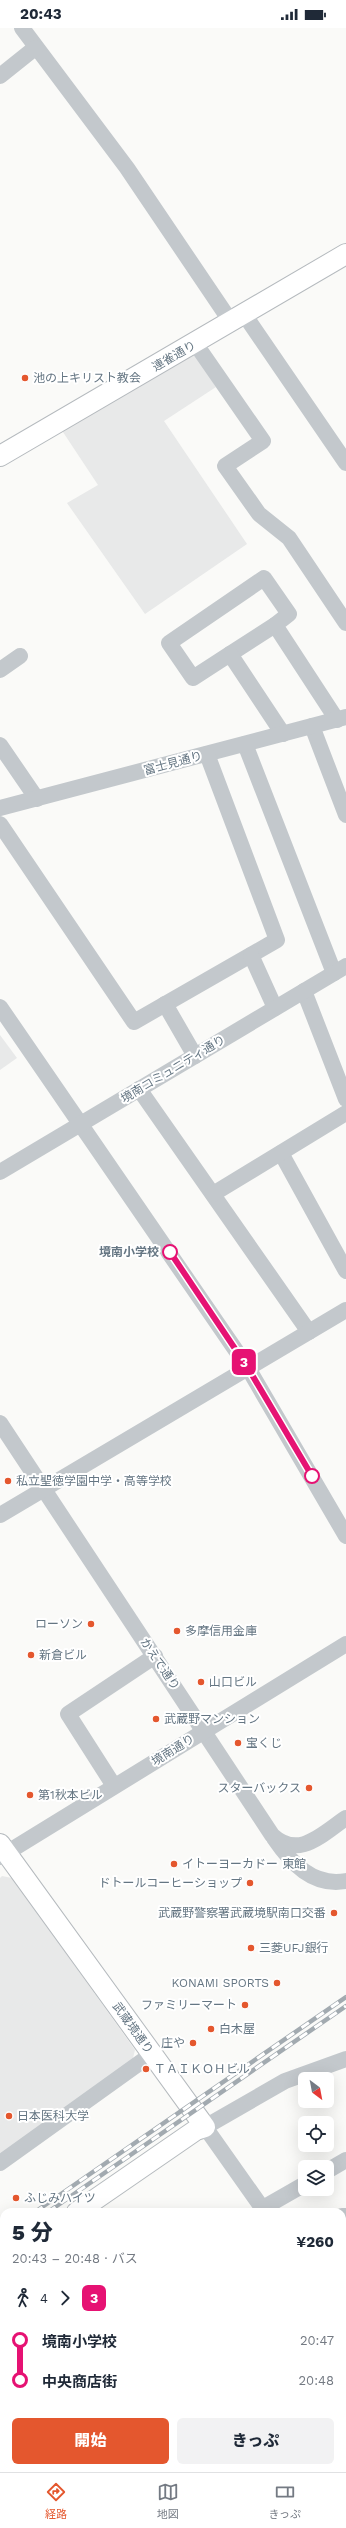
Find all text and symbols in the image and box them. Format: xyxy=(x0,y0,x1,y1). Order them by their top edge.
text: 20:43 xyxy=(20,5,62,23)
street label: 連雀通り xyxy=(150,338,198,374)
place label: 池の上キリスト教会 xyxy=(33,371,141,385)
marker: 池の上キリスト教会 xyxy=(20,373,30,383)
street label: 富士見通り xyxy=(142,748,204,778)
street label: 境南コミュニティ通り xyxy=(118,1032,228,1106)
marker: 境南小学校 xyxy=(162,1244,178,1260)
place label: 境南小学校 xyxy=(99,1245,159,1259)
line badge: 3 xyxy=(231,1349,257,1375)
text: 3 xyxy=(240,1354,248,1370)
unlabelled marker xyxy=(304,1468,320,1484)
place label: 私立聖徳学園中学・高等学校 xyxy=(16,1474,172,1488)
marker: 私立聖徳学園中学・高等学校 xyxy=(3,1476,13,1486)
place label: ローソン xyxy=(35,1617,83,1631)
marker: ローソン xyxy=(86,1619,96,1629)
place label: 多摩信用金庫 xyxy=(185,1624,257,1638)
marker: 多摩信用金庫 xyxy=(172,1626,182,1636)
street label: かえで通り xyxy=(138,1635,182,1693)
place label: 新倉ビル xyxy=(39,1648,87,1662)
marker: 新倉ビル xyxy=(26,1650,36,1660)
place label: 山口ビル xyxy=(209,1675,257,1689)
marker: 山口ビル xyxy=(196,1677,206,1687)
place label: 武蔵野マンション xyxy=(164,1712,260,1726)
marker: 武蔵野マンション xyxy=(151,1714,161,1724)
street label: 境南通り xyxy=(149,1731,197,1769)
place label: 宝くじ xyxy=(246,1736,282,1750)
marker: 宝くじ xyxy=(233,1738,243,1748)
place label: スターバックス xyxy=(217,1781,301,1795)
marker: スターバックス xyxy=(304,1783,314,1793)
place label: 第1秋本ビル xyxy=(38,1788,103,1802)
marker: 第1秋本ビル xyxy=(25,1790,35,1800)
place label: イトーヨーカドー 東館 xyxy=(182,1857,306,1871)
marker: イトーヨーカドー 東館 xyxy=(169,1859,179,1869)
place label: ドトールコーヒーショップ xyxy=(98,1876,242,1890)
marker: ドトールコーヒーショップ xyxy=(245,1878,255,1888)
place label: 武蔵野警察署武蔵境駅南口交番 xyxy=(158,1906,326,1920)
marker: 武蔵野警察署武蔵境駅南口交番 xyxy=(329,1908,339,1918)
place label: 三菱UFJ銀行 xyxy=(259,1941,329,1955)
marker: 三菱UFJ銀行 xyxy=(246,1943,256,1953)
place label: KONAMI SPORTS xyxy=(172,1976,269,1990)
marker: KONAMI SPORTS xyxy=(272,1978,282,1988)
place label: ファミリーマート xyxy=(141,1998,237,2012)
street label: 武蔵境通り xyxy=(110,2000,156,2056)
marker: ファミリーマート xyxy=(240,2000,250,2010)
place label: 白木屋 xyxy=(219,2022,255,2036)
marker: 白木屋 xyxy=(206,2024,216,2034)
place label: 庄や xyxy=(161,2036,185,2050)
marker: 庄や xyxy=(188,2038,198,2048)
place label: ＴＡＩＫＯＨビル xyxy=(154,2062,250,2076)
marker: ＴＡＩＫＯＨビル xyxy=(141,2064,151,2074)
north arrow xyxy=(298,2072,334,2108)
map controls xyxy=(298,2072,334,2196)
place label: 日本医科大学 xyxy=(17,2109,89,2123)
marker: 日本医科大学 xyxy=(4,2111,14,2121)
button: locate xyxy=(298,2116,334,2152)
button: layers xyxy=(298,2160,334,2196)
place label: ふじみハイツ xyxy=(24,2191,96,2205)
marker: ふじみハイツ xyxy=(11,2193,21,2203)
text: 5 分 xyxy=(12,2220,53,2245)
text: ¥260 xyxy=(296,2233,334,2251)
text: 20:43 – 20:48 · バス xyxy=(12,2251,138,2266)
icon: walk xyxy=(12,2287,34,2309)
icon: forward xyxy=(54,2287,76,2309)
text: 3 xyxy=(90,2290,98,2306)
text: 4 xyxy=(40,2291,48,2306)
text: 境南小学校 xyxy=(42,2333,117,2351)
text: 20:47 xyxy=(300,2333,334,2348)
text: 中央商店街 xyxy=(42,2373,117,2391)
text: 20:48 xyxy=(299,2373,334,2388)
button: 開始 xyxy=(12,2418,169,2464)
button: きっぷ xyxy=(177,2418,334,2464)
tab: 経路 xyxy=(45,2481,67,2521)
tab: 地図 xyxy=(157,2481,179,2521)
tab: きっぷ xyxy=(269,2481,301,2521)

